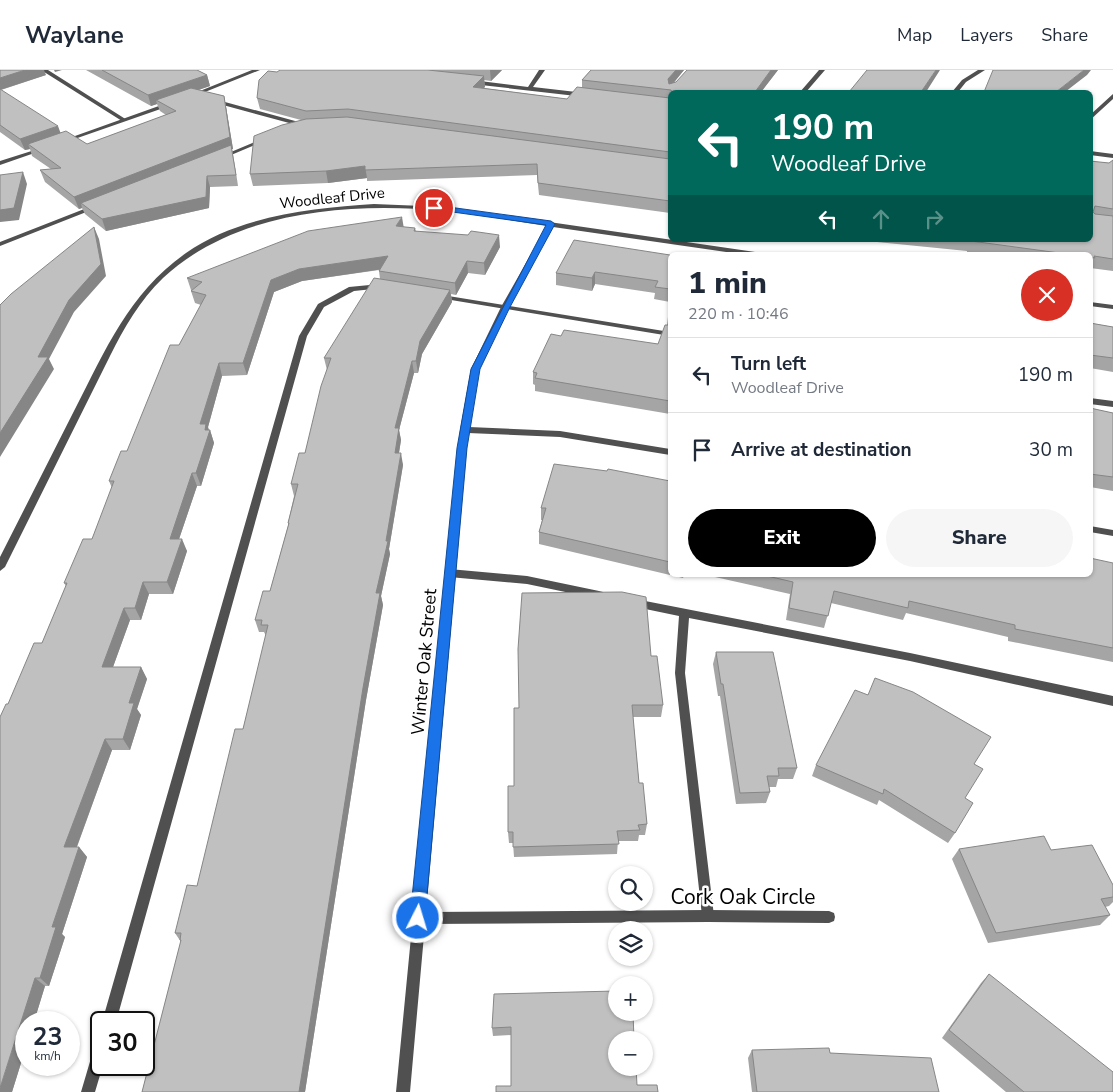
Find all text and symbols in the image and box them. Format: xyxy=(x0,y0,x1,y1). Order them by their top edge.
text: Waylane xyxy=(25,19,124,51)
text: Map xyxy=(897,23,932,47)
text: Layers xyxy=(960,23,1013,47)
text: Share xyxy=(1041,23,1088,47)
text: 190 m xyxy=(771,104,874,151)
icon: left xyxy=(688,110,753,175)
text: Woodleaf Drive xyxy=(771,149,926,179)
street label: Woodleaf Drive xyxy=(278,183,386,213)
pin xyxy=(413,187,455,229)
icon: arrive xyxy=(420,194,448,222)
icon: left xyxy=(814,205,842,233)
icon: ahead xyxy=(867,205,895,233)
icon: right xyxy=(920,205,948,233)
text: 1 min xyxy=(688,263,767,304)
button: close xyxy=(1021,269,1073,321)
text: 220 m · 10:46 xyxy=(688,303,789,325)
text: Turn left xyxy=(731,351,806,377)
icon: left xyxy=(688,361,716,389)
text: 190 m xyxy=(1018,362,1073,388)
text: Woodleaf Drive xyxy=(731,377,844,399)
icon: arrive xyxy=(688,436,716,464)
text: Arrive at destination xyxy=(731,437,912,463)
text: 30 m xyxy=(1029,437,1073,463)
button: Exit xyxy=(688,509,876,567)
button: Share xyxy=(886,509,1073,567)
street label: Winter Oak Street xyxy=(406,587,442,736)
map controls xyxy=(608,866,653,1076)
button: search xyxy=(608,866,653,911)
street label: Cork Oak Circle xyxy=(670,883,816,911)
position arrow xyxy=(391,891,443,943)
button: layers xyxy=(608,921,653,966)
button: + xyxy=(608,976,653,1021)
speed limit sign: 30 xyxy=(90,1011,155,1076)
text: 23 xyxy=(32,1020,63,1054)
button: − xyxy=(608,1031,653,1076)
text: km/h xyxy=(34,1048,61,1064)

